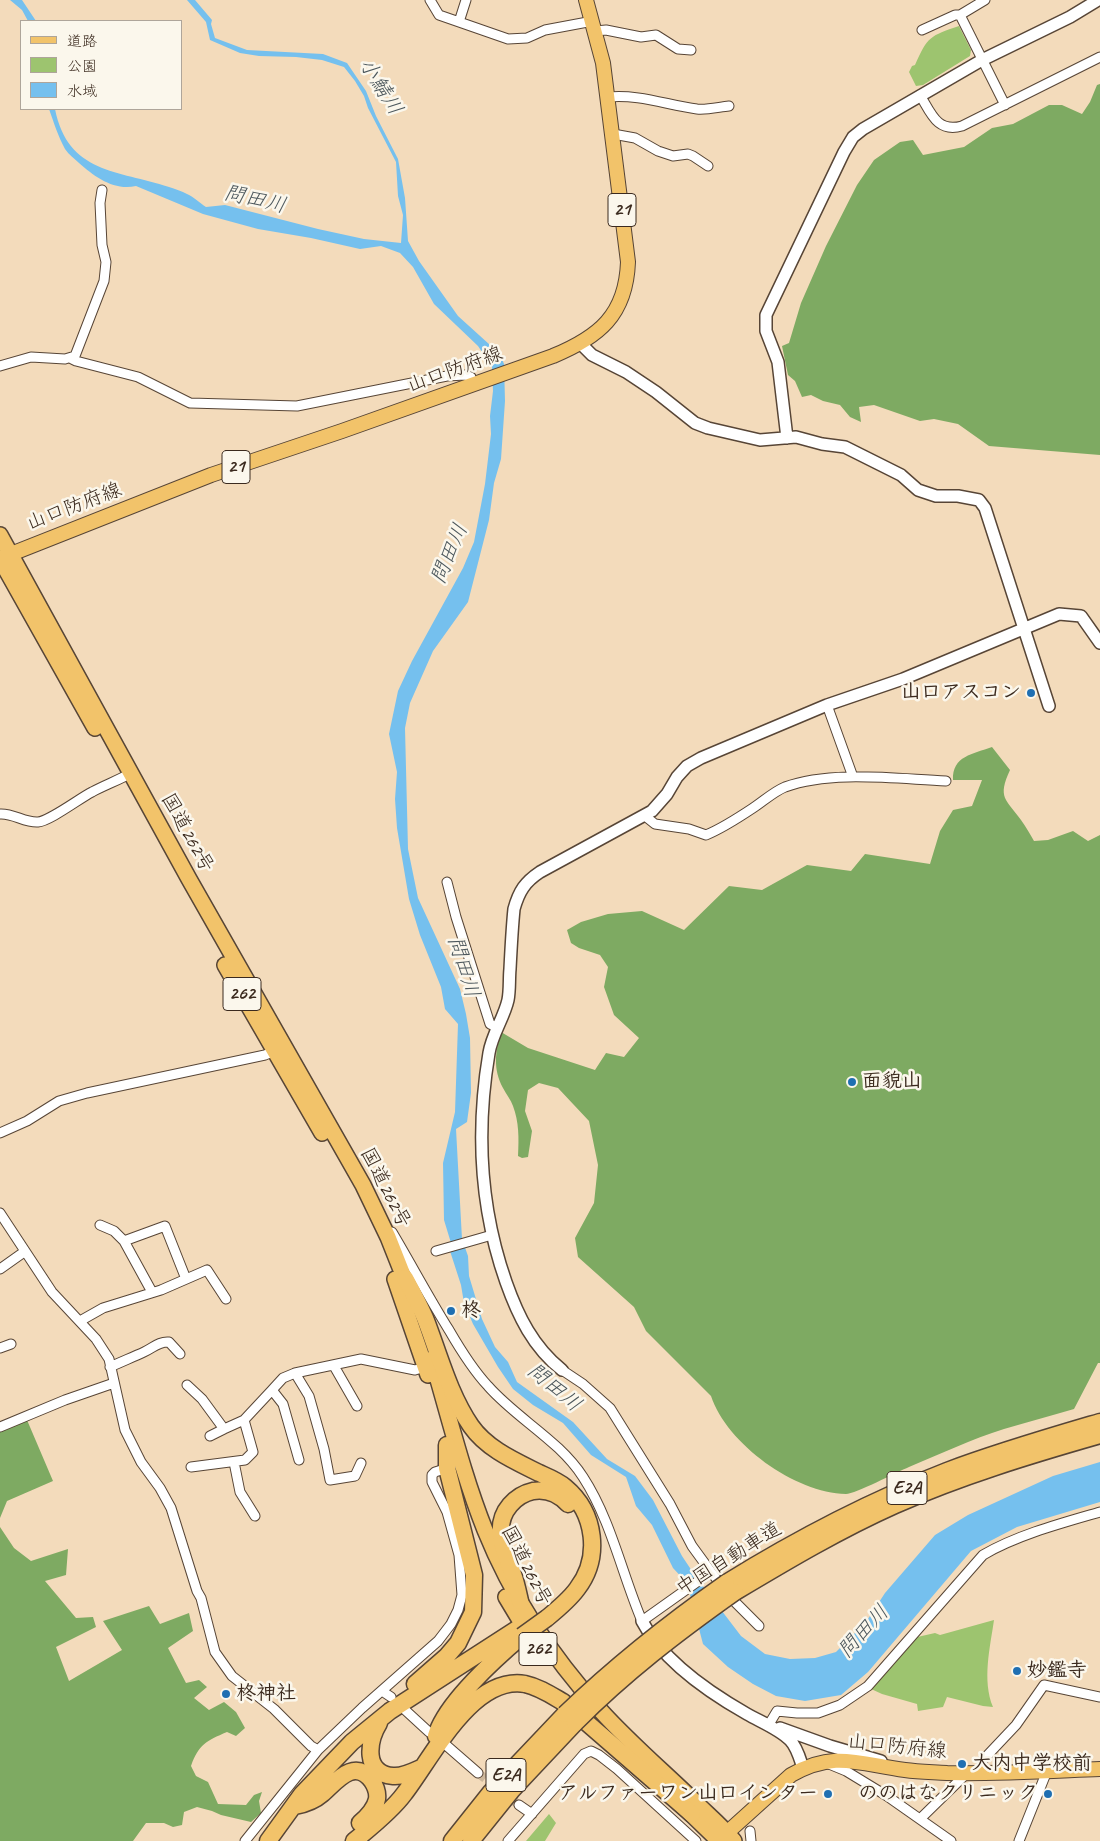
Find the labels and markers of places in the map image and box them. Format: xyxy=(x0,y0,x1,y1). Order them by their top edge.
place label: 山口アスコン xyxy=(901,681,1021,705)
marker: 山口アスコン xyxy=(1025,687,1037,699)
place label: 面貌山 xyxy=(862,1070,922,1094)
marker: 面貌山 xyxy=(846,1076,858,1088)
place label: 柊 xyxy=(461,1299,481,1323)
marker: 柊 xyxy=(445,1305,457,1317)
place label: 妙鑑寺 xyxy=(1027,1659,1087,1683)
marker: 妙鑑寺 xyxy=(1011,1665,1023,1677)
place label: 柊神社 xyxy=(236,1682,296,1706)
marker: 柊神社 xyxy=(220,1688,232,1700)
place label: 大内中学校前 xyxy=(972,1752,1092,1776)
marker: 大内中学校前 xyxy=(956,1758,968,1770)
place label: アルファーワン山口インター xyxy=(558,1782,818,1806)
place label: ののはなクリニック xyxy=(858,1782,1038,1806)
marker: アルファーワン山口インター xyxy=(822,1788,834,1800)
marker: ののはなクリニック xyxy=(1042,1788,1054,1800)

